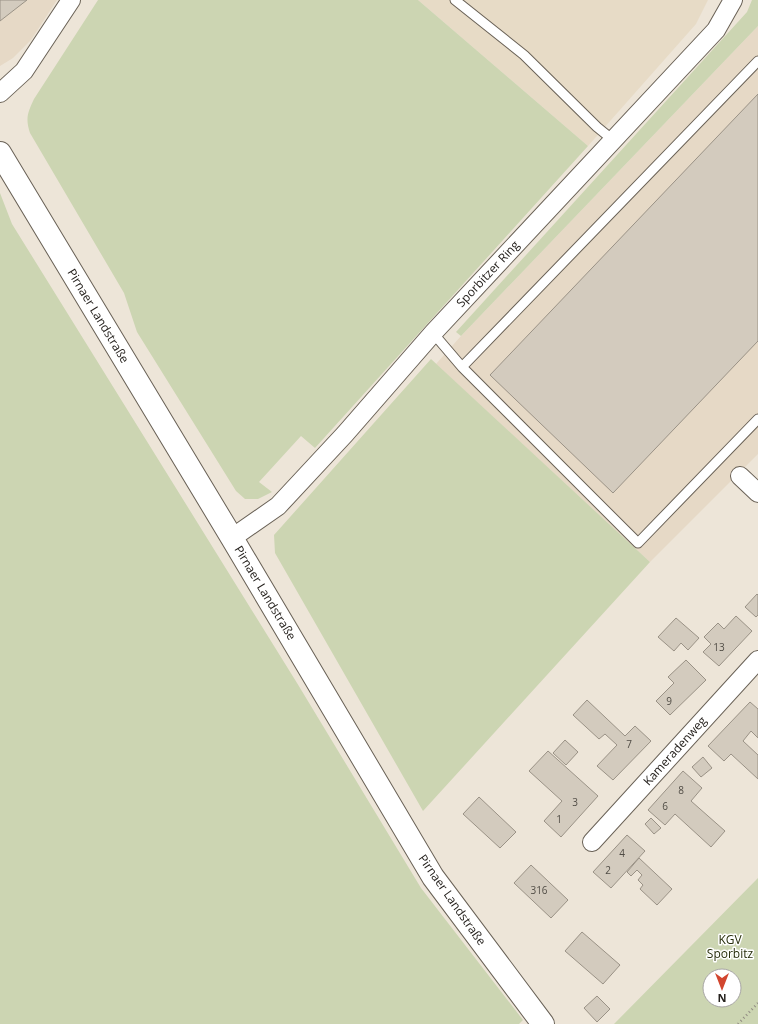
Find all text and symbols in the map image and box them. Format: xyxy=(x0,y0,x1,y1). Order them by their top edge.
street label: Sporbitzer Ring xyxy=(452,236,523,311)
street label: Pirnaer Landstraße xyxy=(63,265,133,366)
street label: Pirnaer Landstraße xyxy=(230,542,300,643)
house number: 13 xyxy=(713,640,725,654)
house number: 9 xyxy=(666,694,672,708)
street label: Kameradenweg xyxy=(639,712,711,789)
house number: 7 xyxy=(626,737,632,751)
house number: 8 xyxy=(678,783,684,797)
house number: 3 xyxy=(572,795,578,809)
house number: 6 xyxy=(662,799,668,813)
house number: 1 xyxy=(556,812,562,826)
house number: 4 xyxy=(619,846,625,860)
street label: Pirnaer Landstraße xyxy=(415,851,490,949)
house number: 2 xyxy=(605,863,611,877)
house number: 316 xyxy=(530,883,548,897)
park label: KGV Sporbitz xyxy=(707,931,754,962)
north arrow xyxy=(702,968,742,1008)
text: N xyxy=(718,991,726,1006)

